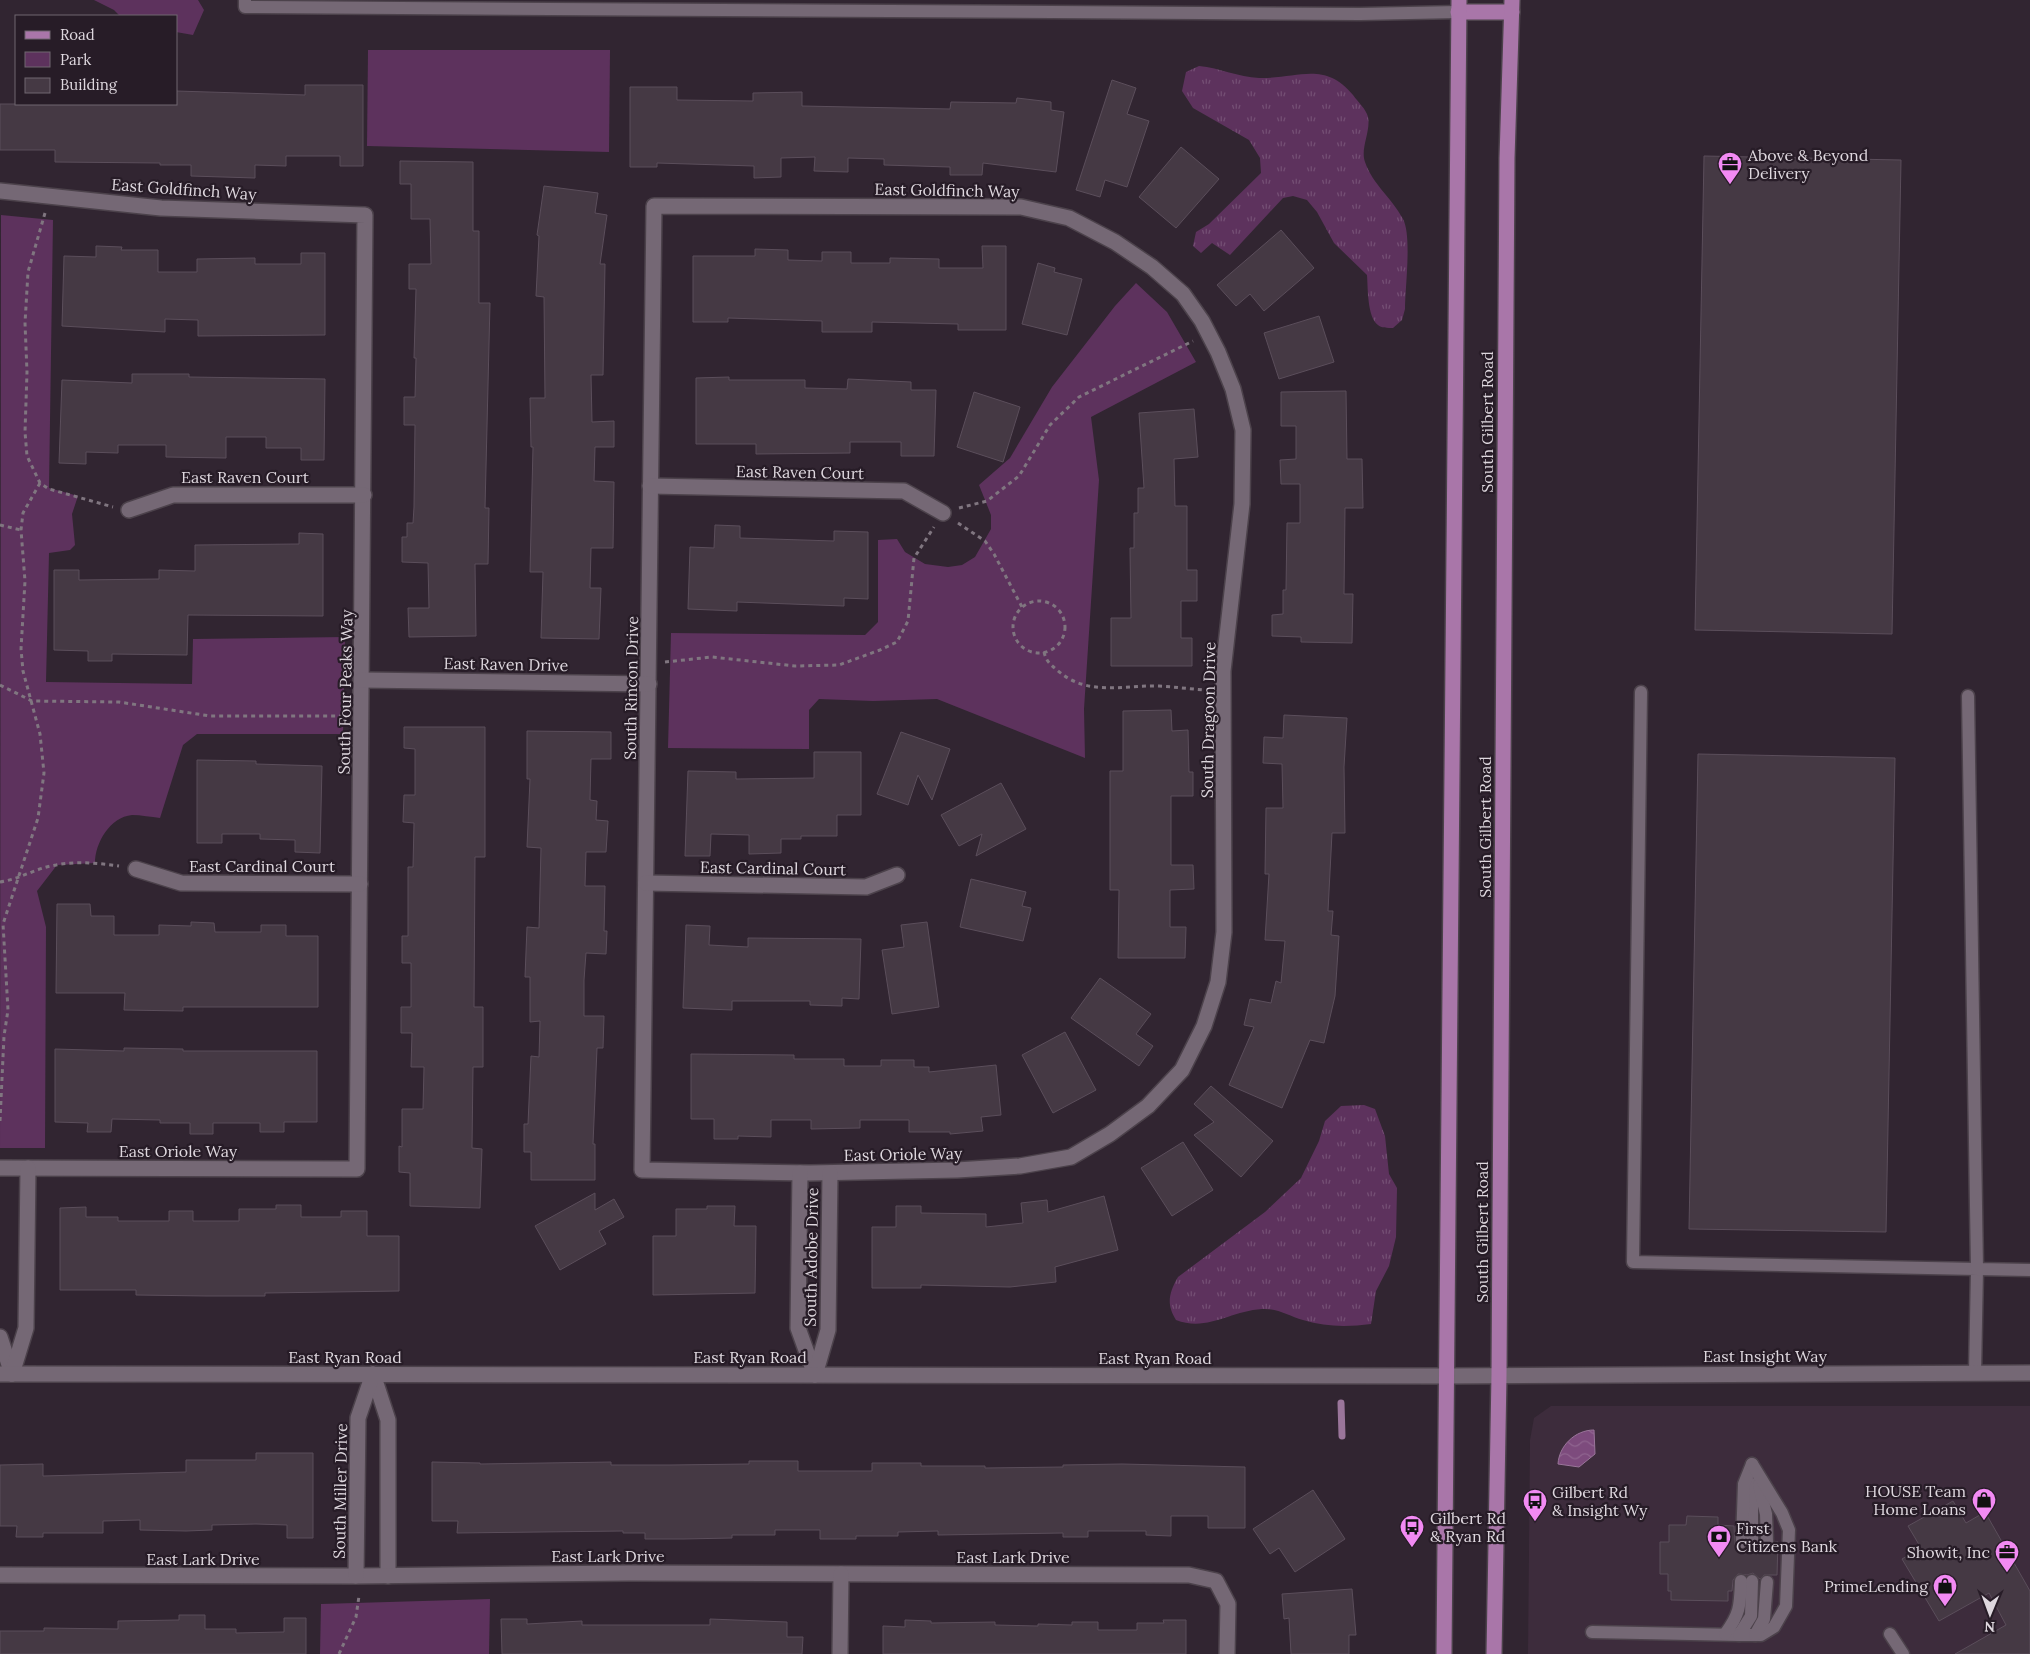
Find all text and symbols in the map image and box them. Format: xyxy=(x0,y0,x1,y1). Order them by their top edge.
legend xyxy=(15,15,178,105)
text: Road xyxy=(60,25,95,44)
text: Park xyxy=(60,50,91,69)
text: Building xyxy=(60,75,118,94)
place label: Above & Beyond Delivery xyxy=(1747,145,1869,183)
office icon: Above & Beyond Delivery xyxy=(1717,151,1743,185)
street label: East Goldfinch Way xyxy=(111,174,258,204)
street label: East Goldfinch Way xyxy=(874,179,1020,201)
street label: South Gilbert Road xyxy=(1477,351,1497,493)
street label: East Raven Court xyxy=(736,461,865,483)
street label: East Raven Court xyxy=(181,467,310,487)
street label: South Four Peaks Way xyxy=(334,609,356,775)
street label: South Rincon Drive xyxy=(620,616,642,760)
street label: South Dragoon Drive xyxy=(1197,641,1219,798)
street label: East Raven Drive xyxy=(443,653,569,675)
street label: South Gilbert Road xyxy=(1475,756,1495,898)
street label: East Cardinal Court xyxy=(189,856,336,876)
street label: East Cardinal Court xyxy=(700,857,847,879)
street label: East Oriole Way xyxy=(119,1141,238,1161)
street label: East Oriole Way xyxy=(844,1143,963,1165)
street label: South Gilbert Road xyxy=(1472,1161,1492,1303)
street label: South Adobe Drive xyxy=(800,1187,822,1327)
street label: East Insight Way xyxy=(1703,1346,1827,1366)
street label: East Ryan Road xyxy=(288,1347,402,1367)
street label: East Ryan Road xyxy=(693,1347,807,1367)
street label: East Ryan Road xyxy=(1098,1348,1212,1368)
street label: South Miller Drive xyxy=(329,1423,351,1559)
place label: HOUSE Team Home Loans xyxy=(1865,1481,1966,1519)
place label: Gilbert Rd & Insight Wy xyxy=(1552,1482,1648,1520)
shop icon: HOUSE Team Home Loans xyxy=(1971,1487,1997,1521)
bus stop icon: Gilbert Rd & Insight Wy xyxy=(1522,1488,1548,1522)
place label: Gilbert Rd & Ryan Rd xyxy=(1430,1508,1506,1546)
bus stop icon: Gilbert Rd & Ryan Rd xyxy=(1399,1514,1425,1548)
place label: First Citizens Bank xyxy=(1736,1518,1838,1556)
bank icon: First Citizens Bank xyxy=(1706,1524,1732,1558)
office icon: Showit, Inc xyxy=(1994,1539,2020,1573)
place label: Showit, Inc xyxy=(1907,1542,1990,1562)
street label: East Lark Drive xyxy=(551,1546,665,1566)
street label: East Lark Drive xyxy=(956,1547,1070,1567)
street label: East Lark Drive xyxy=(146,1549,260,1569)
shop icon: PrimeLending xyxy=(1932,1573,1958,1607)
place label: PrimeLending xyxy=(1824,1576,1929,1596)
north arrow xyxy=(1965,1589,2015,1639)
text: N xyxy=(1984,1618,1995,1636)

